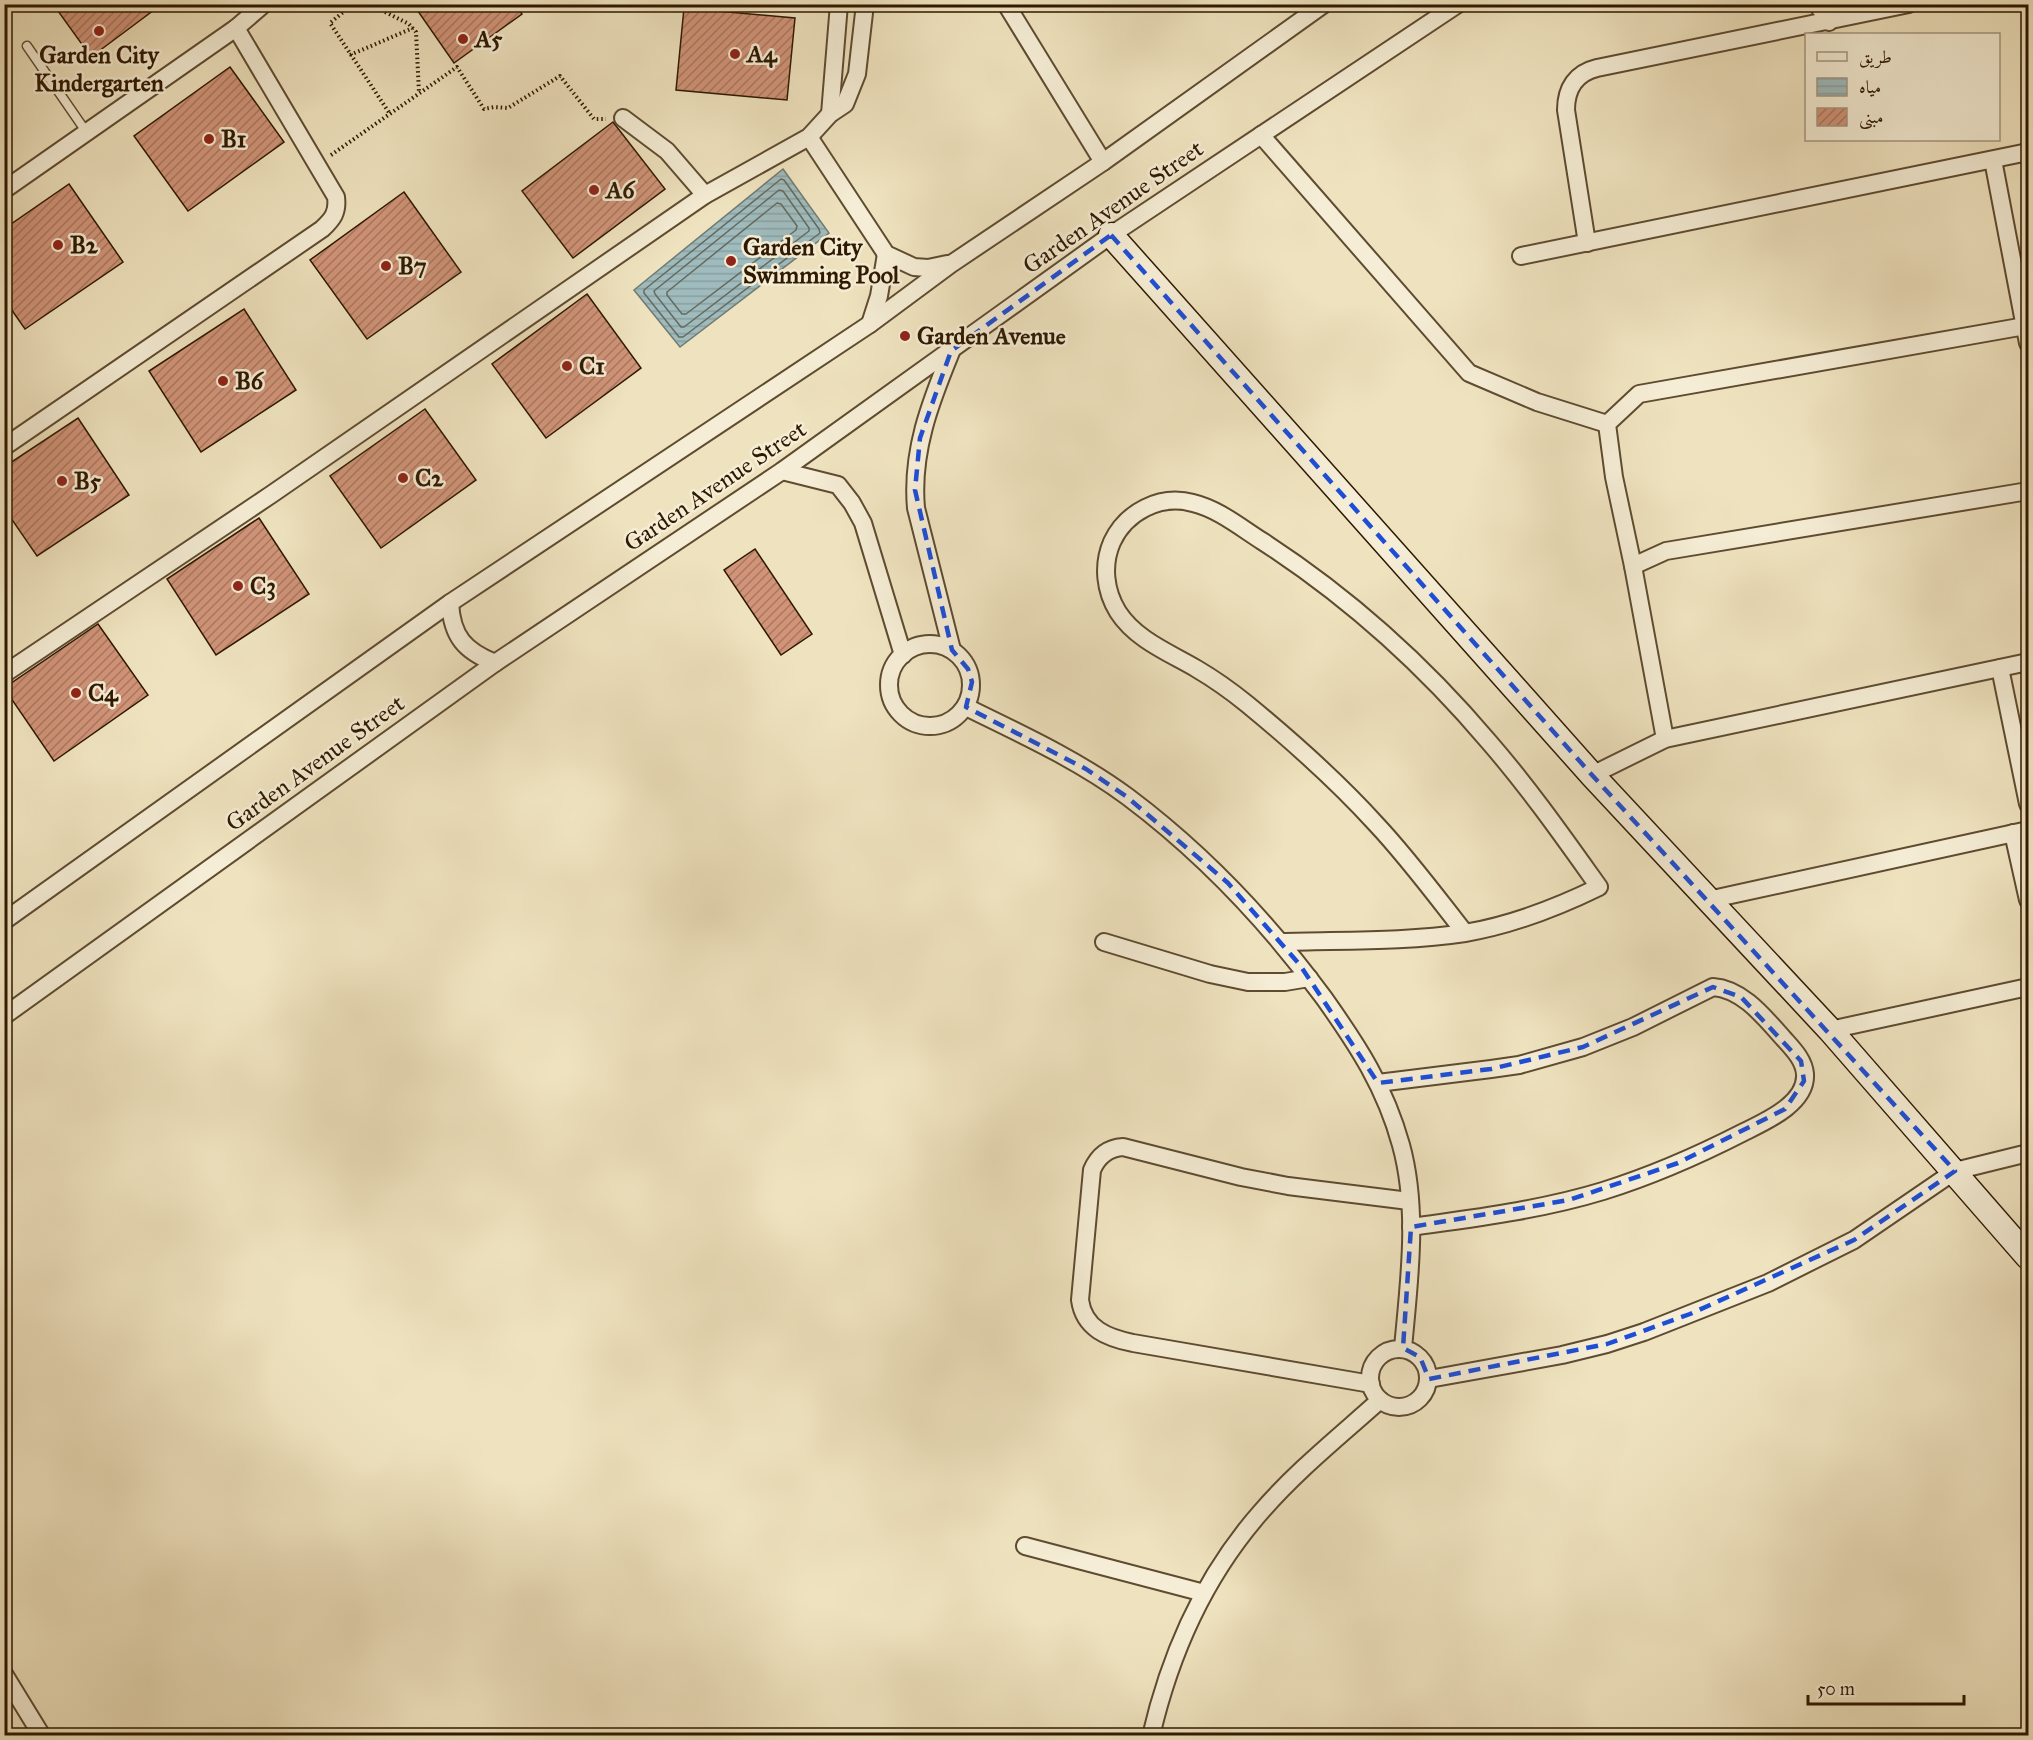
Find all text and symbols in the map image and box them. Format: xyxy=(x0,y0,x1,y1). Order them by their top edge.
marker: Garden City Kindergarten xyxy=(92,24,106,38)
place label: A5 xyxy=(473,24,503,54)
marker: A5 xyxy=(456,32,470,46)
legend xyxy=(1805,33,2000,141)
place label: A4 xyxy=(745,39,778,69)
place label: Garden City Kindergarten xyxy=(34,40,164,98)
text: طريق xyxy=(1859,46,1892,69)
marker: A4 xyxy=(728,47,742,61)
text: مياه xyxy=(1859,76,1881,98)
text: مبنى xyxy=(1859,106,1884,130)
place label: B1 xyxy=(221,124,247,154)
marker: B1 xyxy=(202,132,216,146)
street label: Garden Avenue Street xyxy=(1017,133,1210,281)
place label: A6 xyxy=(604,175,636,205)
marker: A6 xyxy=(587,183,601,197)
place label: B2 xyxy=(70,230,99,260)
place label: Garden City Swimming Pool xyxy=(743,232,900,290)
marker: B2 xyxy=(51,238,65,252)
place label: B7 xyxy=(398,251,427,281)
marker: Garden City Swimming Pool xyxy=(724,254,738,268)
marker: B7 xyxy=(379,259,393,273)
place label: Garden Avenue xyxy=(917,321,1066,351)
marker: Garden Avenue xyxy=(898,329,912,343)
place label: C1 xyxy=(579,351,605,381)
marker: C1 xyxy=(560,359,574,373)
place label: B6 xyxy=(235,366,265,396)
marker: B6 xyxy=(216,374,230,388)
street label: Garden Avenue Street xyxy=(618,414,812,558)
place label: C2 xyxy=(415,463,444,493)
place label: B5 xyxy=(74,466,102,496)
marker: C2 xyxy=(396,471,410,485)
marker: B5 xyxy=(55,474,69,488)
place label: C3 xyxy=(250,571,276,601)
marker: C3 xyxy=(231,579,245,593)
place label: C4 xyxy=(88,678,119,708)
marker: C4 xyxy=(69,686,83,700)
street label: Garden Avenue Street xyxy=(220,688,411,838)
scale bar xyxy=(1808,1668,1964,1706)
text: 50 m xyxy=(1817,1678,1855,1700)

